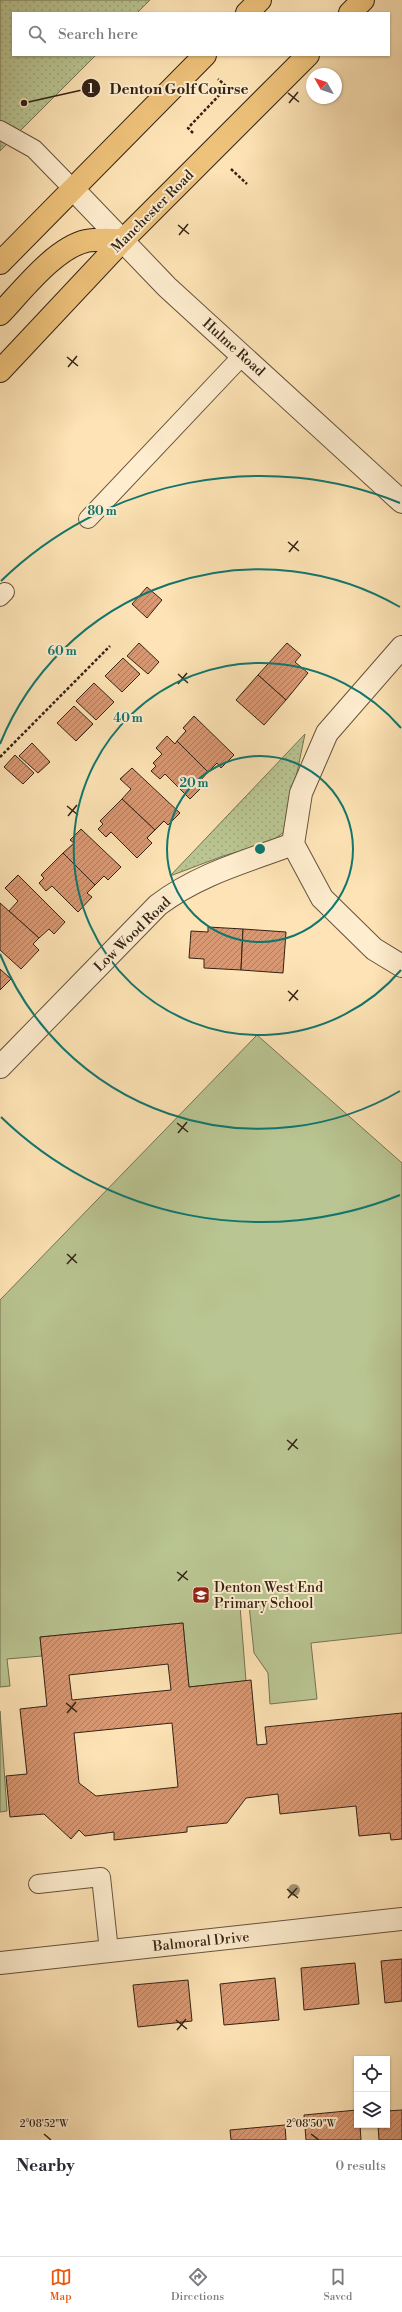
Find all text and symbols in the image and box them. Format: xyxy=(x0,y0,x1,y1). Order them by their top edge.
search box xyxy=(12,12,390,56)
icon: search xyxy=(26,23,48,45)
text: Search here xyxy=(58,25,138,44)
north arrow xyxy=(306,68,342,104)
callout: Denton Golf Course xyxy=(81,75,257,102)
text: Denton Golf Course xyxy=(109,80,249,99)
text: 1 xyxy=(88,82,94,97)
street label: Manchester Road xyxy=(108,167,198,257)
street label: Hulme Road xyxy=(198,315,268,381)
text: 80 m xyxy=(87,504,117,519)
text: 60 m xyxy=(47,644,77,659)
text: 40 m xyxy=(113,711,143,726)
text: 20 m xyxy=(179,776,209,791)
centre of rings xyxy=(253,842,267,856)
street label: Low Wood Road xyxy=(90,893,175,976)
place label: Denton West End Primary School xyxy=(214,1579,323,1613)
school or university icon: Denton West End Primary School xyxy=(191,1585,211,1605)
street label: Balmoral Drive xyxy=(151,1928,250,1956)
map controls xyxy=(354,2056,390,2128)
button: locate xyxy=(354,2056,390,2092)
button: layers xyxy=(354,2092,390,2128)
text: 2°08'52"W xyxy=(20,2118,69,2130)
text: 2°08'50"W xyxy=(286,2118,337,2130)
text: Nearby xyxy=(16,2155,75,2177)
text: 0 results xyxy=(335,2158,386,2174)
tab: Map xyxy=(50,2266,72,2304)
tab: Directions xyxy=(171,2266,224,2304)
tab: Saved xyxy=(323,2266,352,2304)

